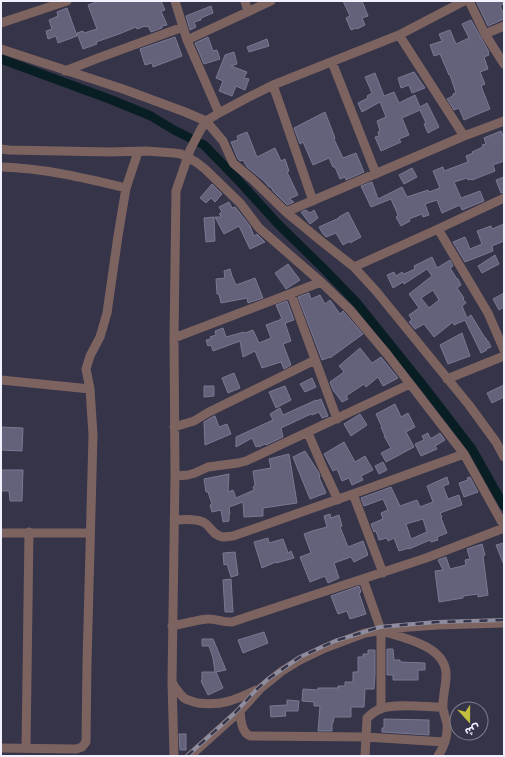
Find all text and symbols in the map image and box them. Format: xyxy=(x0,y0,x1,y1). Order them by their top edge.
north arrow xyxy=(449,701,489,741)
text: ش xyxy=(463,721,482,740)

